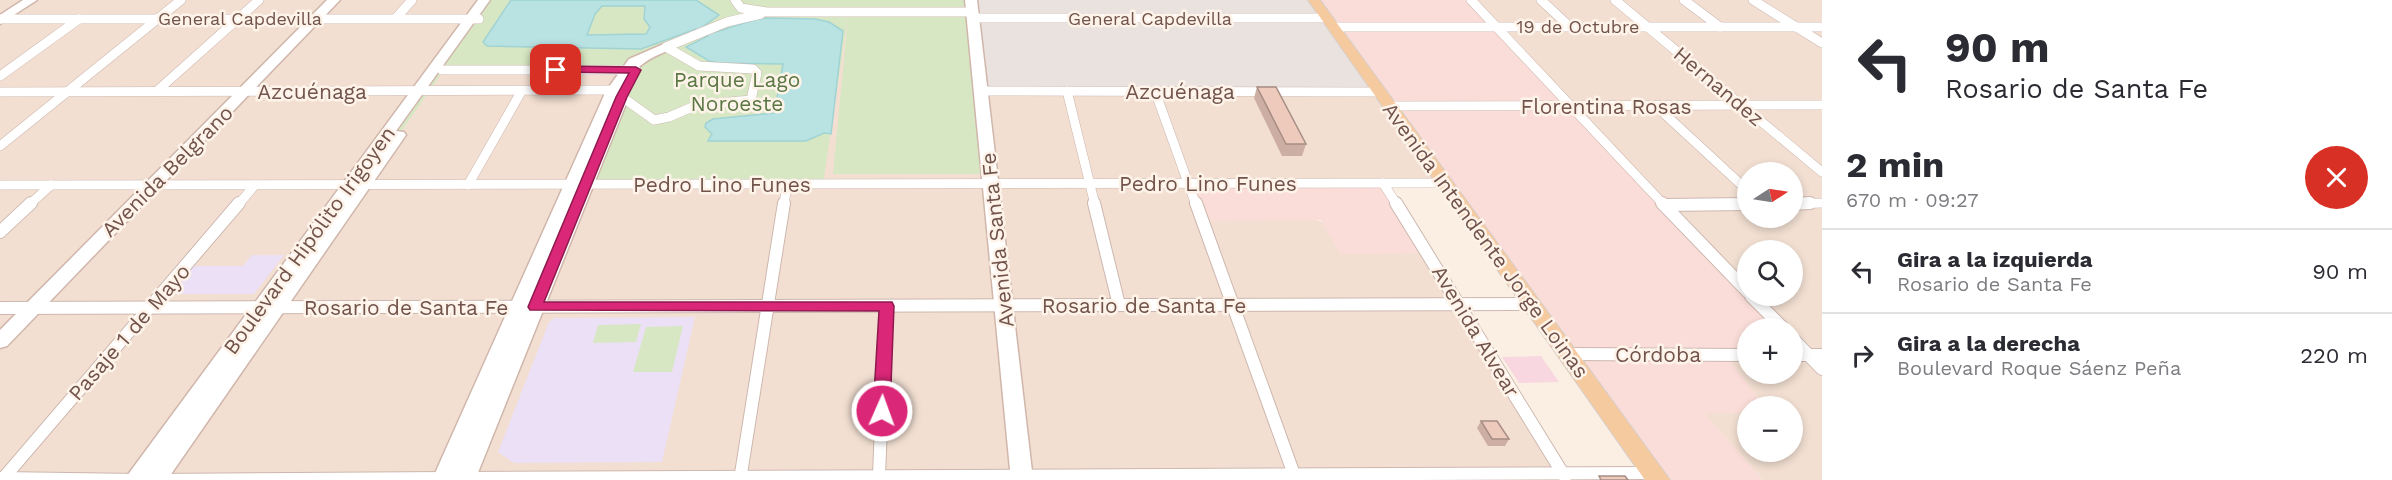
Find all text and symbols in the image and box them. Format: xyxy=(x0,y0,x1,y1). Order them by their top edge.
street label: General Capdevilla xyxy=(158,8,322,29)
street label: General Capdevilla xyxy=(1068,8,1232,29)
street label: 19 de Octubre xyxy=(1517,16,1640,37)
text: 90 m xyxy=(1945,23,2049,72)
icon: left xyxy=(1846,24,1924,102)
street label: Hernandez xyxy=(1669,41,1769,131)
pin xyxy=(530,44,581,95)
icon: arrive xyxy=(539,53,572,86)
park label: Parque Lago Noroeste xyxy=(674,67,800,116)
text: Rosario de Santa Fe xyxy=(1945,73,2208,105)
street label: Azcuénaga xyxy=(257,79,367,104)
street label: Azcuénaga xyxy=(1125,79,1235,104)
street label: Florentina Rosas xyxy=(1520,94,1692,119)
street label: Avenida Intendente Jorge Loinas xyxy=(1378,97,1594,383)
street label: Avenida Belgrano xyxy=(96,100,238,242)
street label: Boulevard Hipólito Irigoyen xyxy=(218,121,400,359)
text: 2 min xyxy=(1846,144,1944,186)
button: close xyxy=(2305,146,2368,209)
street label: Avenida Santa Fe xyxy=(975,151,1019,329)
north arrow xyxy=(1737,162,1803,228)
map controls xyxy=(1737,162,1803,462)
street label: Pedro Lino Funes xyxy=(1119,171,1297,196)
street label: Pedro Lino Funes xyxy=(633,172,811,197)
text: 670 m · 09:27 xyxy=(1846,188,1978,212)
button: search xyxy=(1737,240,1803,306)
text: Gira a la izquierda xyxy=(1897,247,2093,272)
icon: left xyxy=(1846,255,1879,288)
street label: Pasaje 1 de Mayo xyxy=(63,259,195,405)
text: 90 m xyxy=(2312,259,2368,284)
street label: Avenida Alvear xyxy=(1427,261,1525,402)
text: Rosario de Santa Fe xyxy=(1897,272,2092,296)
street label: Rosario de Santa Fe xyxy=(1042,293,1246,318)
street label: Rosario de Santa Fe xyxy=(304,295,508,320)
button: + xyxy=(1737,318,1803,384)
text: Gira a la derecha xyxy=(1897,331,2080,356)
icon: right xyxy=(1846,339,1879,372)
street label: Córdoba xyxy=(1615,342,1701,367)
text: 220 m xyxy=(2300,343,2368,368)
text: Boulevard Roque Sáenz Peña xyxy=(1897,356,2181,380)
position arrow xyxy=(850,379,914,443)
button: − xyxy=(1737,396,1803,462)

